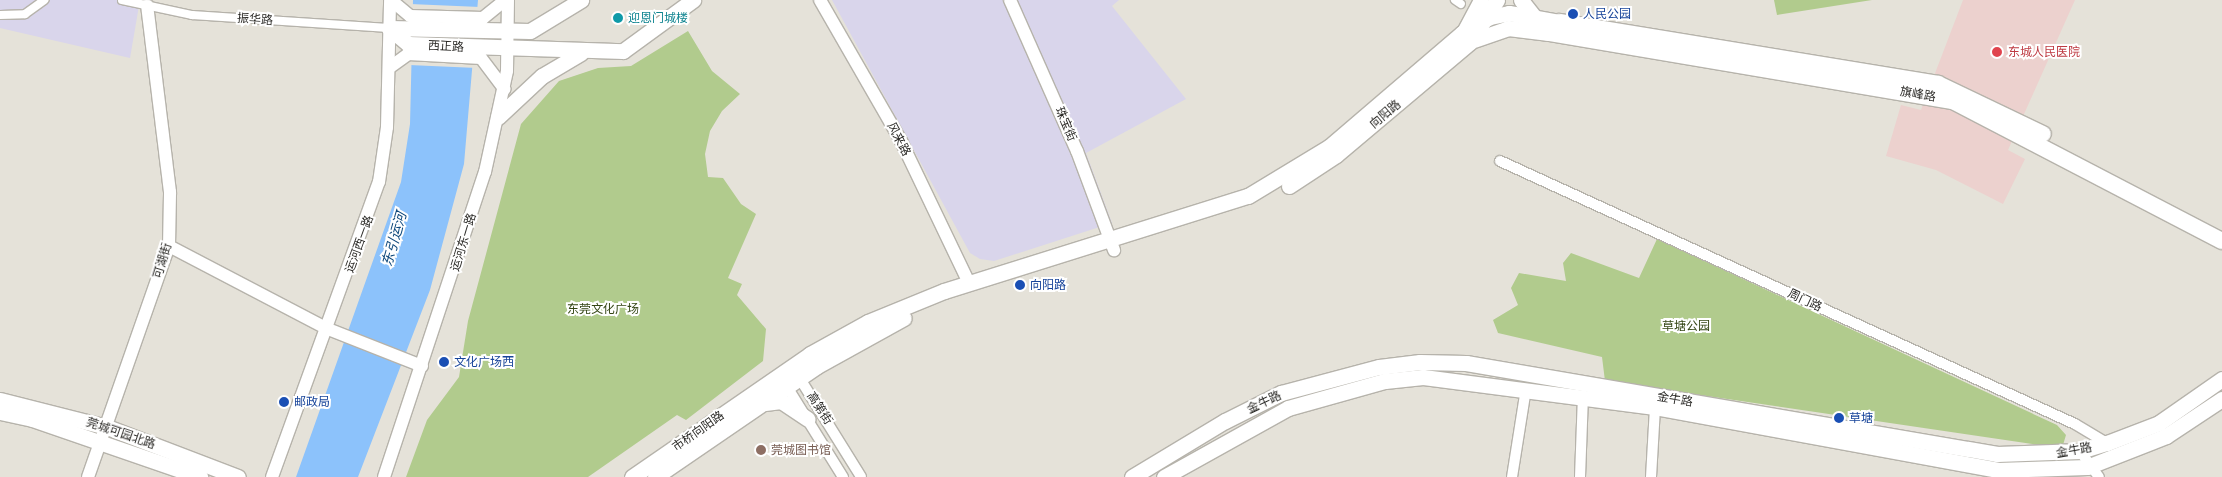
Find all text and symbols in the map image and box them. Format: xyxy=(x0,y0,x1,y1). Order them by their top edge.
place label: 人民公园 xyxy=(1583,7,1631,21)
marker: 人民公园 xyxy=(1567,8,1579,20)
street label: 振华路 xyxy=(237,11,273,27)
place label: 迎恩门城楼 xyxy=(628,11,688,25)
marker: 迎恩门城楼 xyxy=(612,12,624,24)
street label: 西正路 xyxy=(428,38,464,54)
marker: 东城人民医院 xyxy=(1990,45,2004,59)
place label: 东城人民医院 xyxy=(2008,45,2080,59)
street label: 旗峰路 xyxy=(1899,84,1937,104)
street label: 向阳路 xyxy=(1367,97,1403,131)
street label: 珠宝街 xyxy=(1052,105,1080,143)
street label: 风来路 xyxy=(884,120,914,158)
water label: 东引运河 xyxy=(378,210,410,268)
street label: 运河东一路 xyxy=(447,211,479,273)
street label: 运河西一路 xyxy=(342,213,376,275)
street label: 可湖街 xyxy=(150,242,174,280)
place label: 向阳路 xyxy=(1030,278,1066,292)
marker: 向阳路 xyxy=(1014,279,1026,291)
street label: 周门路 xyxy=(1786,286,1824,314)
park label: 东莞文化广场 xyxy=(567,302,639,316)
park label: 草塘公园 xyxy=(1662,319,1710,333)
place label: 文化广场西 xyxy=(454,355,514,369)
marker: 文化广场西 xyxy=(438,356,450,368)
street label: 金牛路 xyxy=(1245,388,1283,416)
street label: 高第街 xyxy=(804,389,836,427)
street label: 金牛路 xyxy=(1656,389,1694,409)
place label: 邮政局 xyxy=(294,395,330,409)
marker: 邮政局 xyxy=(278,396,290,408)
street label: 市桥向阳路 xyxy=(669,408,727,454)
place label: 草塘 xyxy=(1849,411,1873,425)
marker: 草塘 xyxy=(1833,412,1845,424)
street label: 莞城可园北路 xyxy=(85,414,157,452)
street label: 金牛路 xyxy=(2055,440,2093,460)
place label: 莞城图书馆 xyxy=(771,443,831,457)
marker: 莞城图书馆 xyxy=(755,444,767,456)

